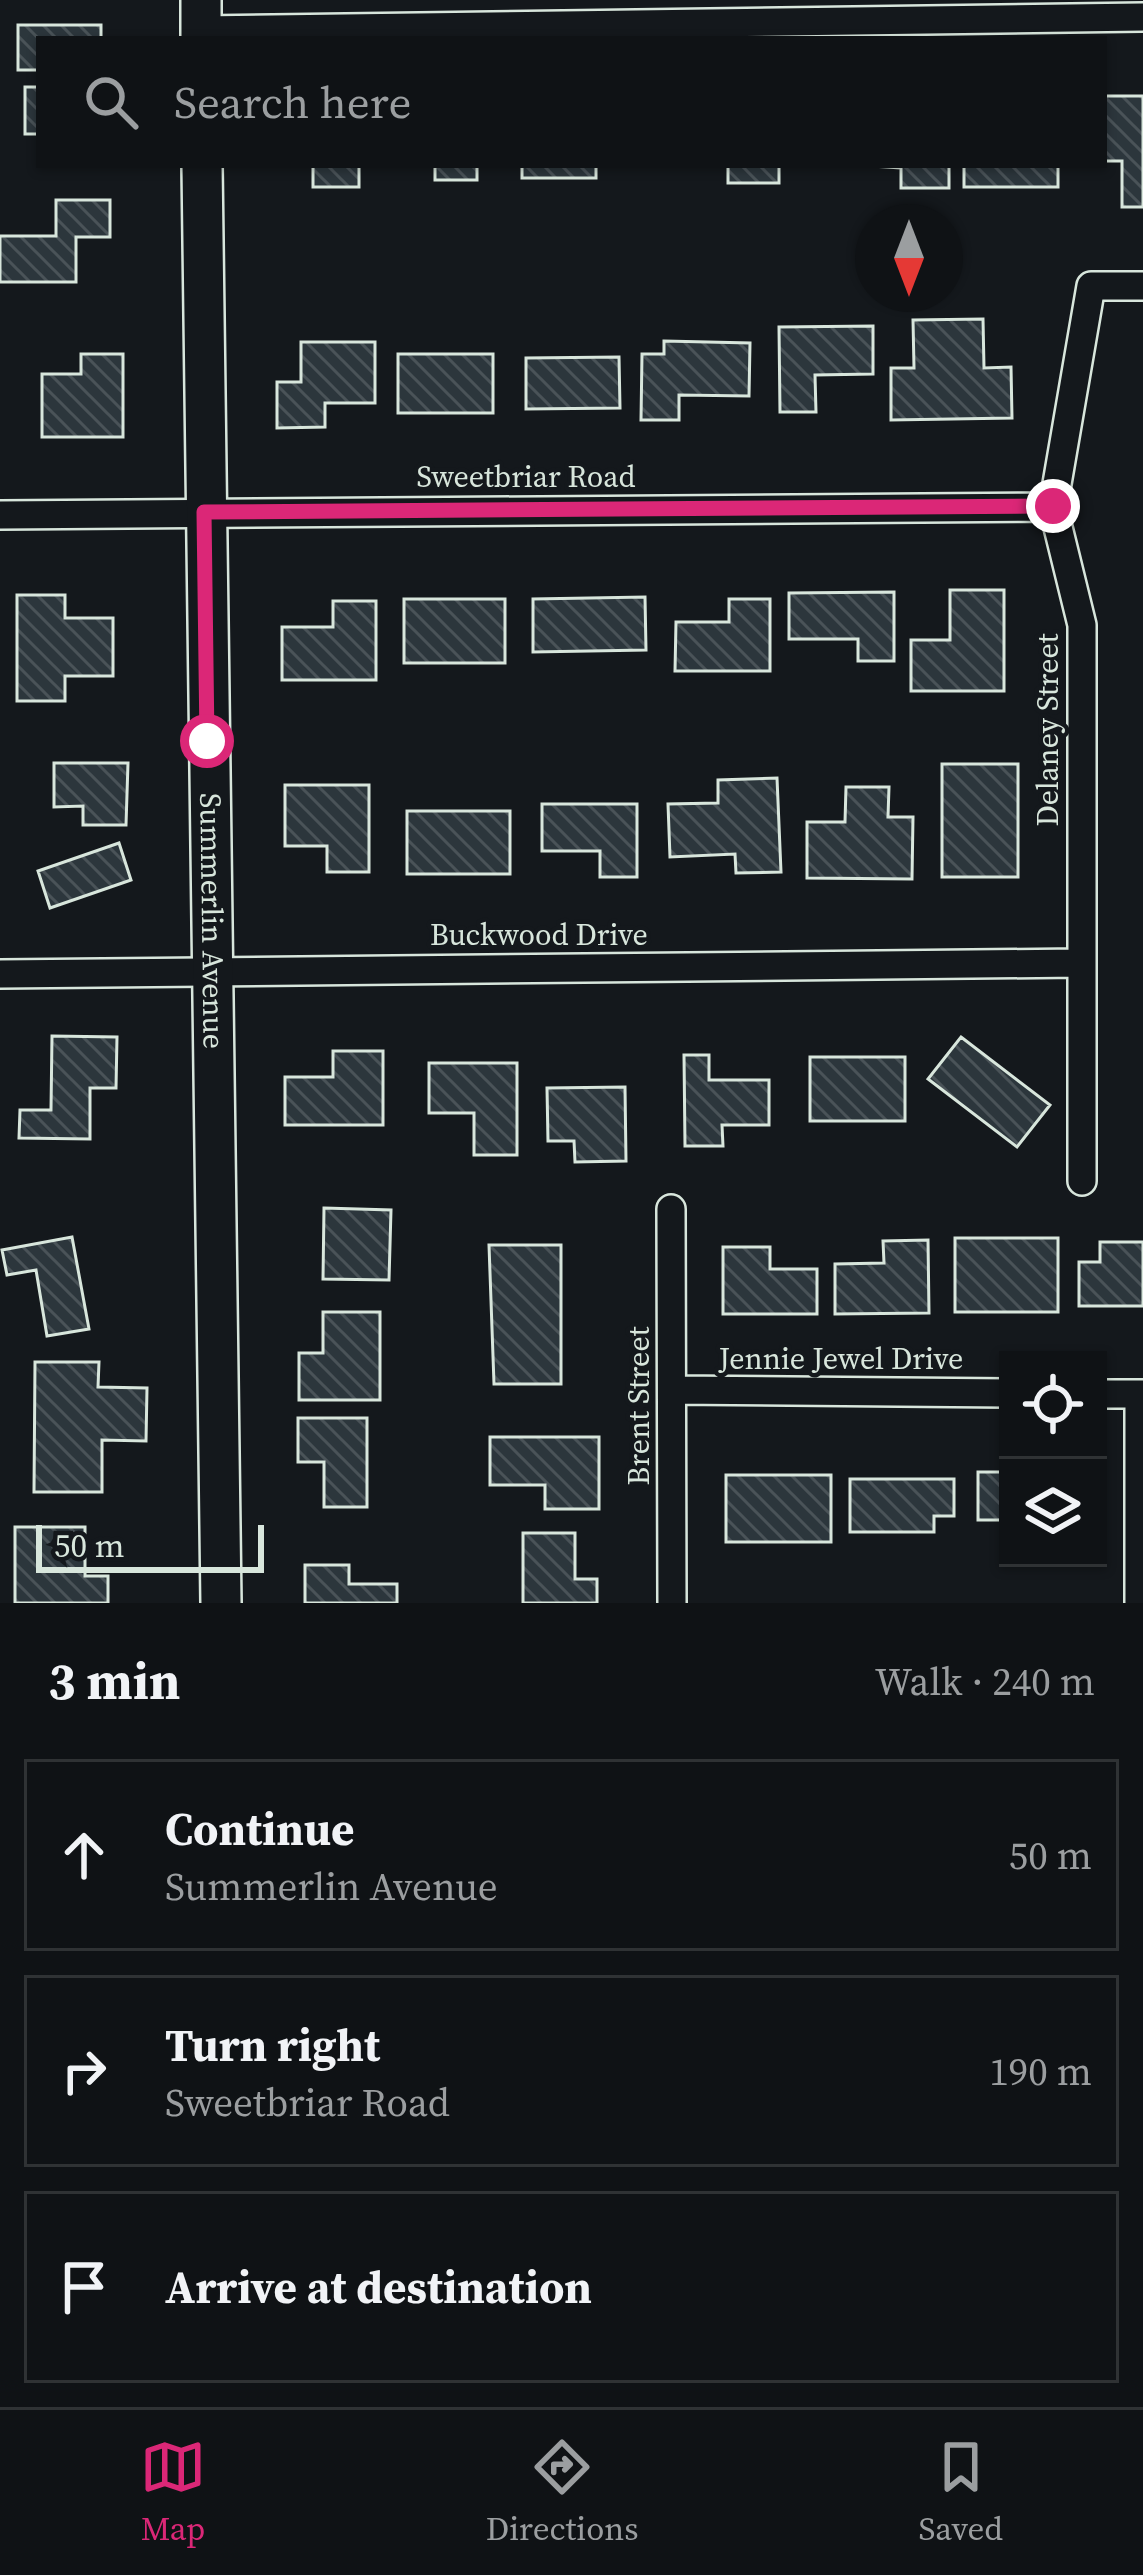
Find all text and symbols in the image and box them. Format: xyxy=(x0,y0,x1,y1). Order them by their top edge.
search box xyxy=(36,36,1107,168)
icon: search xyxy=(78,69,144,135)
text: Search here xyxy=(174,71,411,133)
north arrow xyxy=(855,204,963,312)
street label: Sweetbriar Road xyxy=(416,456,636,497)
route end xyxy=(1026,479,1080,533)
street label: Delaney Street xyxy=(1027,633,1068,827)
route start xyxy=(180,714,234,768)
street label: Summerlin Avenue xyxy=(190,793,235,1049)
street label: Buckwood Drive xyxy=(430,914,648,955)
street label: Brent Street xyxy=(618,1326,659,1485)
street label: Jennie Jewel Drive xyxy=(718,1338,963,1379)
map controls xyxy=(999,1351,1107,1567)
button: locate xyxy=(999,1351,1107,1459)
button: layers xyxy=(999,1459,1107,1567)
scale bar xyxy=(36,1519,264,1572)
text: 50 m xyxy=(54,1523,124,1568)
text: 3 min xyxy=(48,1646,180,1716)
text: Walk · 240 m xyxy=(875,1655,1095,1708)
text: Continue xyxy=(165,1798,354,1860)
icon: ahead xyxy=(51,1822,117,1888)
text: 50 m xyxy=(1009,1829,1092,1882)
text: Summerlin Avenue xyxy=(165,1860,498,1913)
text: Turn right xyxy=(165,2014,380,2076)
icon: right xyxy=(51,2038,117,2104)
text: 190 m xyxy=(989,2045,1092,2098)
text: Sweetbriar Road xyxy=(165,2076,450,2129)
icon: arrive xyxy=(51,2254,117,2320)
text: Arrive at destination xyxy=(165,2256,592,2318)
tab: Map xyxy=(140,2434,206,2551)
tab: Directions xyxy=(486,2434,639,2551)
tab: Saved xyxy=(918,2434,1003,2551)

